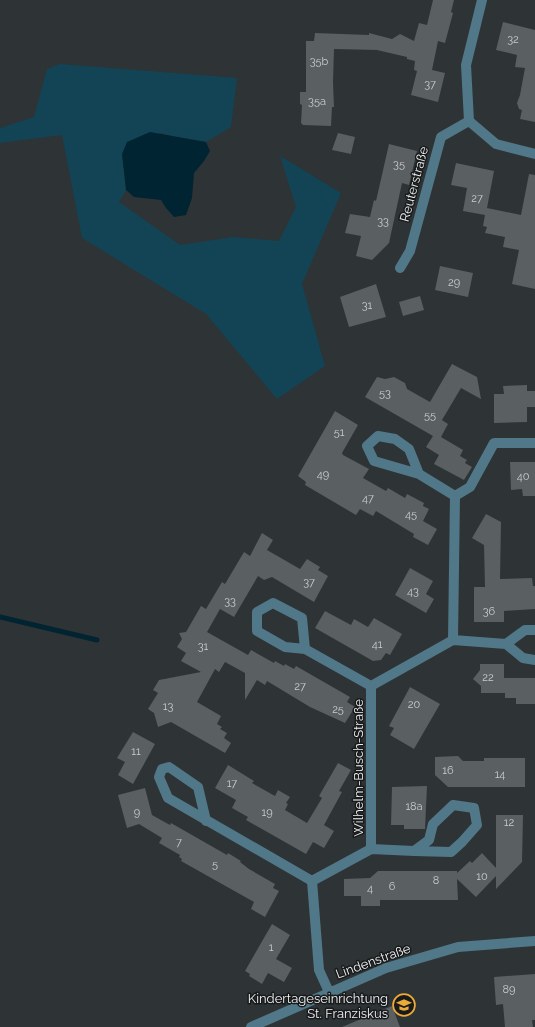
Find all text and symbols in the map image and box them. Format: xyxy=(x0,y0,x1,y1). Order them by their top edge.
house number: 32 xyxy=(507,33,519,46)
house number: 35b xyxy=(310,55,329,68)
house number: 37 xyxy=(424,78,436,91)
house number: 35a xyxy=(308,95,326,108)
street label: Reuterstraße xyxy=(397,144,431,223)
house number: 35 xyxy=(393,158,405,171)
house number: 27 xyxy=(471,192,483,205)
house number: 33 xyxy=(377,215,389,228)
house number: 29 xyxy=(448,276,460,289)
house number: 31 xyxy=(362,299,373,312)
house number: 53 xyxy=(379,387,391,400)
house number: 55 xyxy=(424,409,436,422)
house number: 51 xyxy=(334,426,345,439)
house number: 49 xyxy=(317,468,329,481)
house number: 40 xyxy=(517,470,530,483)
house number: 47 xyxy=(362,492,374,505)
house number: 45 xyxy=(405,508,417,521)
house number: 37 xyxy=(303,576,315,589)
house number: 43 xyxy=(407,585,419,598)
house number: 33 xyxy=(224,595,236,608)
house number: 36 xyxy=(483,605,496,618)
house number: 41 xyxy=(372,638,383,651)
house number: 31 xyxy=(198,640,209,653)
house number: 22 xyxy=(482,671,494,684)
house number: 27 xyxy=(294,680,306,693)
house number: 20 xyxy=(408,698,420,711)
street label: Wilhelm-Busch-Straße xyxy=(351,699,366,837)
house number: 13 xyxy=(163,700,173,713)
house number: 25 xyxy=(332,703,344,716)
house number: 11 xyxy=(131,745,141,758)
house number: 16 xyxy=(442,764,454,777)
house number: 14 xyxy=(495,768,505,781)
house number: 17 xyxy=(227,777,237,790)
house number: 18a xyxy=(405,800,423,813)
house number: 9 xyxy=(134,806,140,819)
house number: 19 xyxy=(261,806,273,819)
house number: 12 xyxy=(504,816,514,829)
house number: 7 xyxy=(176,836,182,849)
house number: 5 xyxy=(212,858,218,871)
house number: 10 xyxy=(476,870,488,883)
house number: 8 xyxy=(433,874,439,887)
house number: 6 xyxy=(389,880,396,893)
house number: 4 xyxy=(367,882,373,895)
street label: Lindenstraße xyxy=(334,940,413,981)
house number: 1 xyxy=(269,941,274,954)
house number: 89 xyxy=(503,983,515,996)
place label: Kindertageseinrichtung St. Franziskus xyxy=(248,991,388,1021)
school or university icon: Kindertageseinrichtung St. Franziskus xyxy=(391,992,417,1018)

